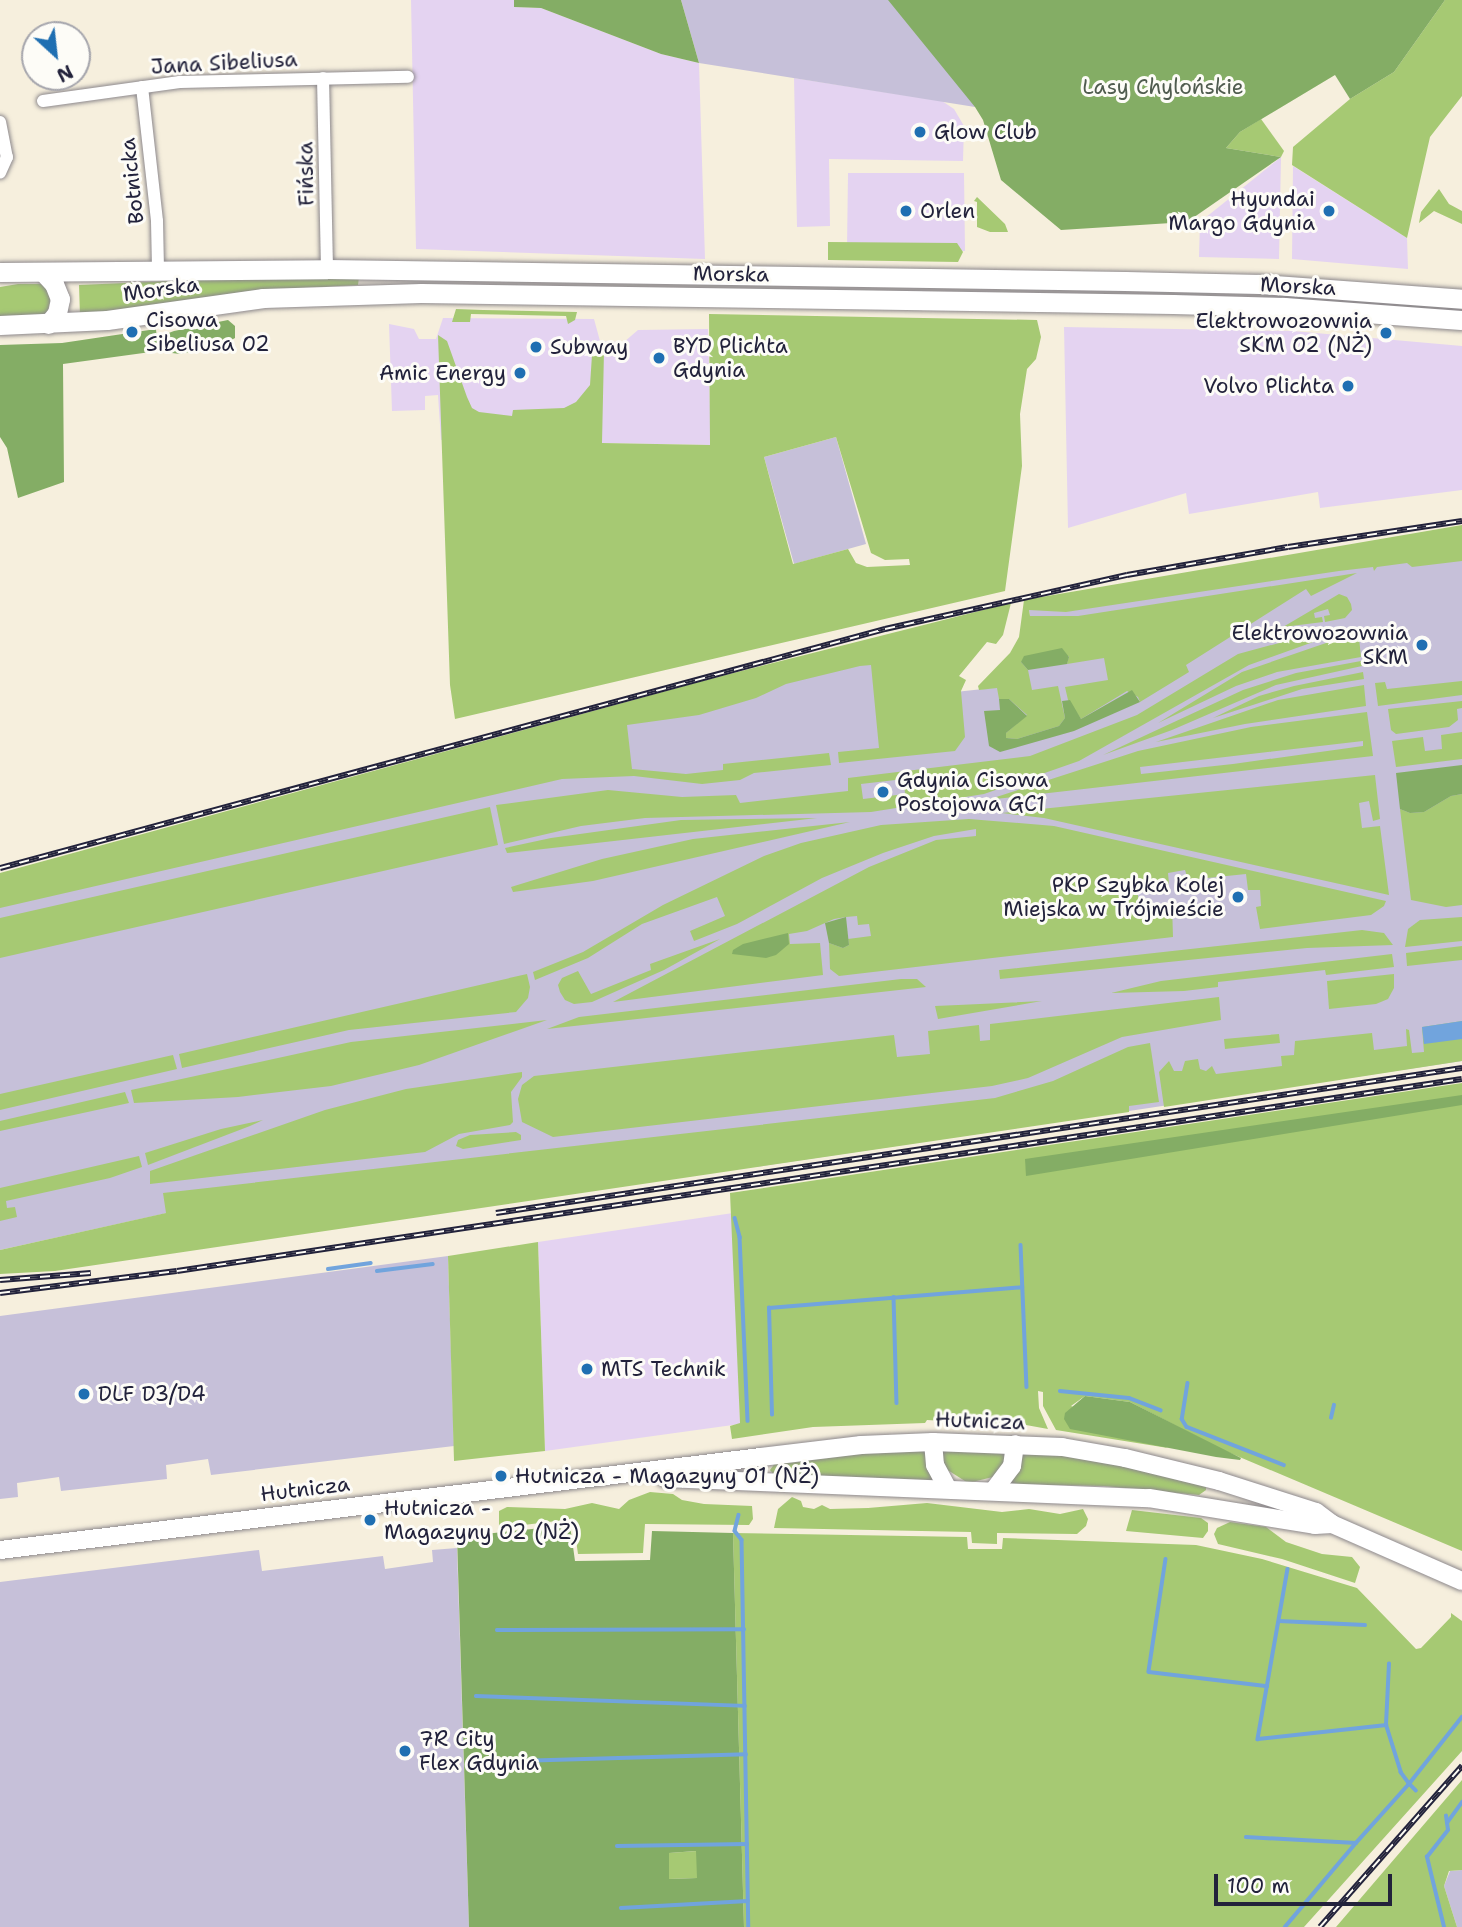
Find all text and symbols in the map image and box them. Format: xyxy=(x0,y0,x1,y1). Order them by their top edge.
north arrow xyxy=(21,21,91,91)
street label: Jana Sibeliusa xyxy=(150,47,298,79)
text: N xyxy=(52,59,77,88)
park label: Lasy Chylońskie xyxy=(1082,74,1244,100)
place label: Glow Club xyxy=(934,119,1037,145)
marker: Glow Club xyxy=(912,124,928,140)
street label: Botnicka xyxy=(115,137,149,225)
street label: Fińska xyxy=(293,142,319,206)
place label: Hyundai Margo Gdynia xyxy=(1168,186,1315,236)
place label: Orlen xyxy=(920,198,975,224)
marker: Orlen xyxy=(898,203,914,219)
marker: Hyundai Margo Gdynia xyxy=(1321,203,1337,219)
street label: Morska xyxy=(693,261,769,287)
street label: Morska xyxy=(122,271,200,307)
street label: Morska xyxy=(1259,271,1337,301)
place label: Cisowa Sibeliusa 02 xyxy=(146,307,270,357)
place label: Elektrowozownia SKM 02 (NŻ) xyxy=(1195,308,1372,358)
marker: Cisowa Sibeliusa 02 xyxy=(124,324,140,340)
marker: Elektrowozownia SKM 02 (NŻ) xyxy=(1378,325,1394,341)
place label: BYD Plichta Gdynia xyxy=(673,333,788,383)
place label: Subway xyxy=(550,334,628,360)
marker: Subway xyxy=(528,339,544,355)
marker: BYD Plichta Gdynia xyxy=(651,350,667,366)
place label: Amic Energy xyxy=(379,360,506,386)
marker: Amic Energy xyxy=(512,365,528,381)
place label: Volvo Plichta xyxy=(1203,373,1334,399)
marker: Volvo Plichta xyxy=(1340,378,1356,394)
place label: Elektrowozownia SKM xyxy=(1231,620,1408,670)
marker: Elektrowozownia SKM xyxy=(1414,637,1430,653)
place label: Gdynia Cisowa Postojowa GC1 xyxy=(897,767,1048,817)
marker: Gdynia Cisowa Postojowa GC1 xyxy=(875,784,891,800)
place label: PKP Szybka Kolej Miejska w Trójmieście xyxy=(1003,872,1224,922)
marker: PKP Szybka Kolej Miejska w Trójmieście xyxy=(1230,889,1246,905)
place label: MTS Technik xyxy=(601,1356,726,1382)
marker: MTS Technik xyxy=(579,1361,595,1377)
place label: DLF D3/D4 xyxy=(98,1381,206,1407)
marker: DLF D3/D4 xyxy=(76,1386,92,1402)
street label: Hutnicza xyxy=(935,1407,1025,1435)
place label: Hutnicza - Magazyny 01 (NŻ) xyxy=(515,1463,819,1489)
marker: Hutnicza - Magazyny 01 (NŻ) xyxy=(493,1468,509,1484)
street label: Hutnicza xyxy=(259,1471,351,1507)
place label: Hutnicza - Magazyny 02 (NŻ) xyxy=(384,1495,579,1545)
marker: Hutnicza - Magazyny 02 (NŻ) xyxy=(362,1512,378,1528)
place label: 7R City Flex Gdynia xyxy=(419,1726,539,1776)
marker: 7R City Flex Gdynia xyxy=(397,1743,413,1759)
scale bar xyxy=(1217,1860,1396,1904)
text: 100 m xyxy=(1227,1872,1290,1900)

